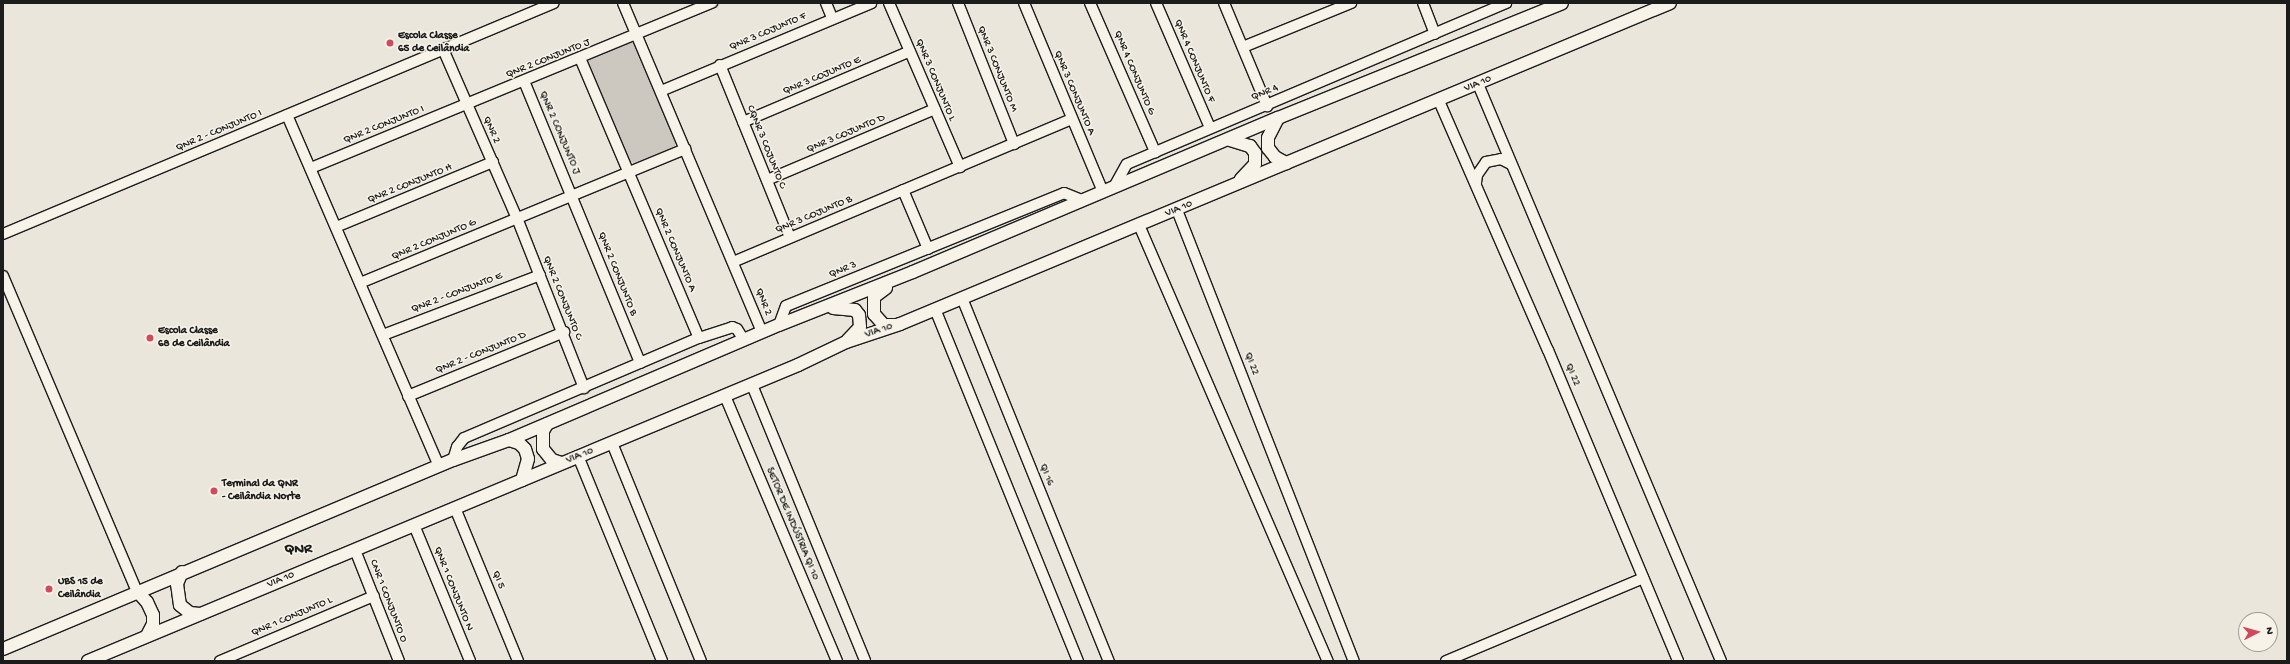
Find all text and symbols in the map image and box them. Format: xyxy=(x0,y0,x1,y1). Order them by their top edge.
street label: QNR 3 COJUNTO F xyxy=(728,10,808,54)
street label: QNR 4 CONJUNTO F xyxy=(1171,17,1217,105)
street label: QNR 3 CONJUNTO M xyxy=(974,24,1020,114)
street label: QNR 4 CONJUNTO G xyxy=(1110,29,1158,117)
place label: Escola Classe 65 de Ceilândia xyxy=(398,30,469,56)
street label: QNR 2 CONJUNTO J xyxy=(504,36,592,82)
street label: QNR 3 CONJUNTO L xyxy=(912,37,958,123)
marker: Escola Classe 65 de Ceilândia xyxy=(385,38,395,48)
street label: QNR 3 CONJUNTO A xyxy=(1050,49,1098,137)
street label: QNR 3 COJUNTO E xyxy=(781,54,863,98)
street label: VIA 10 xyxy=(1462,72,1494,96)
street label: QNR 4 xyxy=(1249,82,1281,104)
street label: QNR 2 CONJUNTO J xyxy=(535,89,583,177)
street label: QNR 2 CONJUNTO I xyxy=(342,103,426,147)
street label: CQNR 3 COJUNTO C xyxy=(743,103,789,191)
street label: QNR 2 - CONJUNTO I xyxy=(174,107,264,155)
street label: QNR 3 COJUNTO D xyxy=(805,112,887,156)
street label: QNR 2 xyxy=(479,114,503,146)
street label: QNR 2 CONJUNTO H xyxy=(366,161,454,207)
street label: QNR 3 COJUNTO B xyxy=(774,193,854,237)
street label: VIA 10 xyxy=(1163,197,1195,221)
street label: QNR 2 CONJUNTO A xyxy=(651,206,699,294)
street label: QNR 2 CONJUNTO G xyxy=(390,216,478,264)
street label: QNR 2 CONJUNTO B xyxy=(594,230,640,318)
street label: QNR 2 CONJUNTO C xyxy=(539,254,585,342)
street label: QNR 3 xyxy=(827,259,859,281)
street label: QNR 2 - CONJUNTO E xyxy=(410,270,504,316)
street label: QNR 2 xyxy=(752,286,774,318)
street label: VIA 10 xyxy=(863,320,895,342)
place label: Escola Classe 68 de Ceilândia xyxy=(158,325,230,351)
street label: QNR 2 - CONJUNTO D xyxy=(434,329,528,377)
marker: Escola Classe 68 de Ceilândia xyxy=(145,333,155,343)
street label: QI 22 xyxy=(1241,351,1261,377)
street label: QI 22 xyxy=(1561,362,1583,388)
street label: VIA 10 xyxy=(564,445,596,467)
street label: QI 16 xyxy=(1036,462,1056,488)
street label: SETOR DE INDÚSTRIA QI 10 xyxy=(762,466,822,582)
place label: Terminal da QNR - Ceilândia Norte xyxy=(222,478,300,504)
marker: Terminal da QNR - Ceilândia Norte xyxy=(209,486,219,496)
district label: QNR xyxy=(284,541,312,559)
street label: QNR 1 CONJUNTO N xyxy=(430,545,476,633)
street label: CNR 1 CONJUNTO O xyxy=(366,558,410,644)
street label: VIA 10 xyxy=(265,569,297,591)
street label: QI 5 xyxy=(488,569,508,591)
place label: UBS 15 de Ceilândia xyxy=(58,576,103,602)
marker: UBS 15 de Ceilândia xyxy=(43,583,55,595)
street label: QNR 1 CONJUNTO L xyxy=(250,594,334,640)
north arrow xyxy=(2238,612,2278,652)
text: N xyxy=(2263,627,2275,635)

